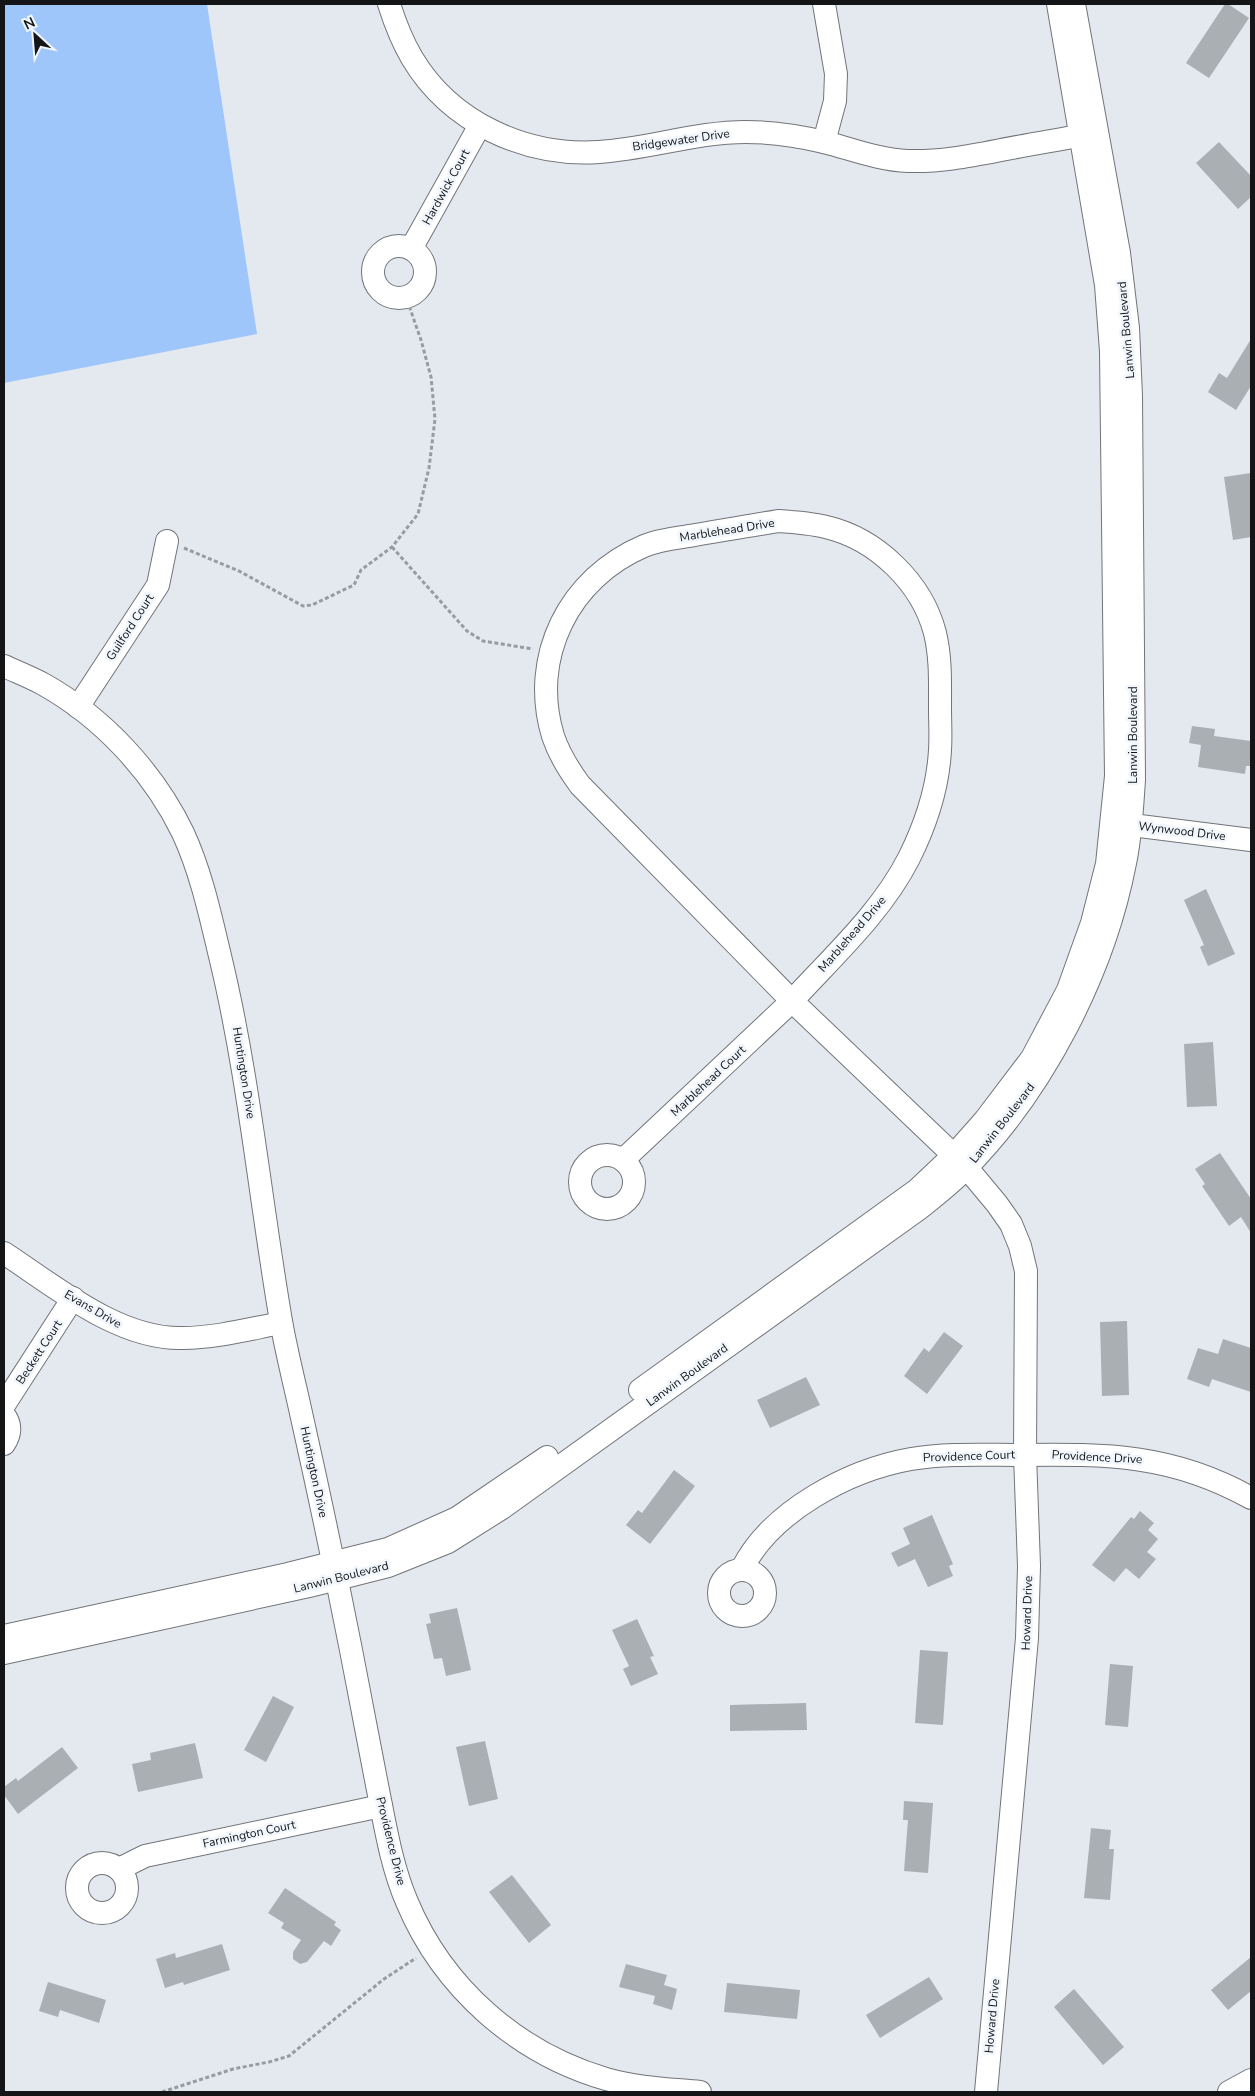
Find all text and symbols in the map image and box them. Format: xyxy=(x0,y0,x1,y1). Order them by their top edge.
north arrow xyxy=(10,10,60,60)
text: N xyxy=(21,13,38,35)
street label: Bridgewater Drive xyxy=(631,125,731,155)
street label: Hardwick Court xyxy=(419,146,474,228)
street label: Lanwin Boulevard xyxy=(1114,281,1138,379)
street label: Marblehead Drive xyxy=(678,515,776,545)
street label: Guilford Court xyxy=(102,590,158,663)
street label: Lanwin Boulevard xyxy=(1125,686,1141,784)
street label: Wynwood Drive xyxy=(1138,818,1226,844)
street label: Marblehead Drive xyxy=(815,893,889,975)
street label: Huntington Drive xyxy=(229,1026,259,1120)
street label: Marblehead Court xyxy=(667,1041,750,1120)
street label: Lanwin Boulevard xyxy=(966,1080,1038,1166)
street label: Evans Drive xyxy=(62,1286,124,1332)
street label: Beckett Court xyxy=(12,1316,66,1387)
street label: Lanwin Boulevard xyxy=(643,1340,731,1410)
street label: Huntington Drive xyxy=(297,1425,331,1519)
street label: Providence Court xyxy=(923,1446,1016,1466)
street label: Providence Drive xyxy=(1051,1447,1143,1467)
street label: Lanwin Boulevard xyxy=(292,1557,390,1597)
street label: Howard Drive xyxy=(1018,1575,1036,1651)
street label: Providence Drive xyxy=(372,1795,410,1887)
street label: Farmington Court xyxy=(201,1816,298,1852)
street label: Howard Drive xyxy=(981,1978,1003,2054)

